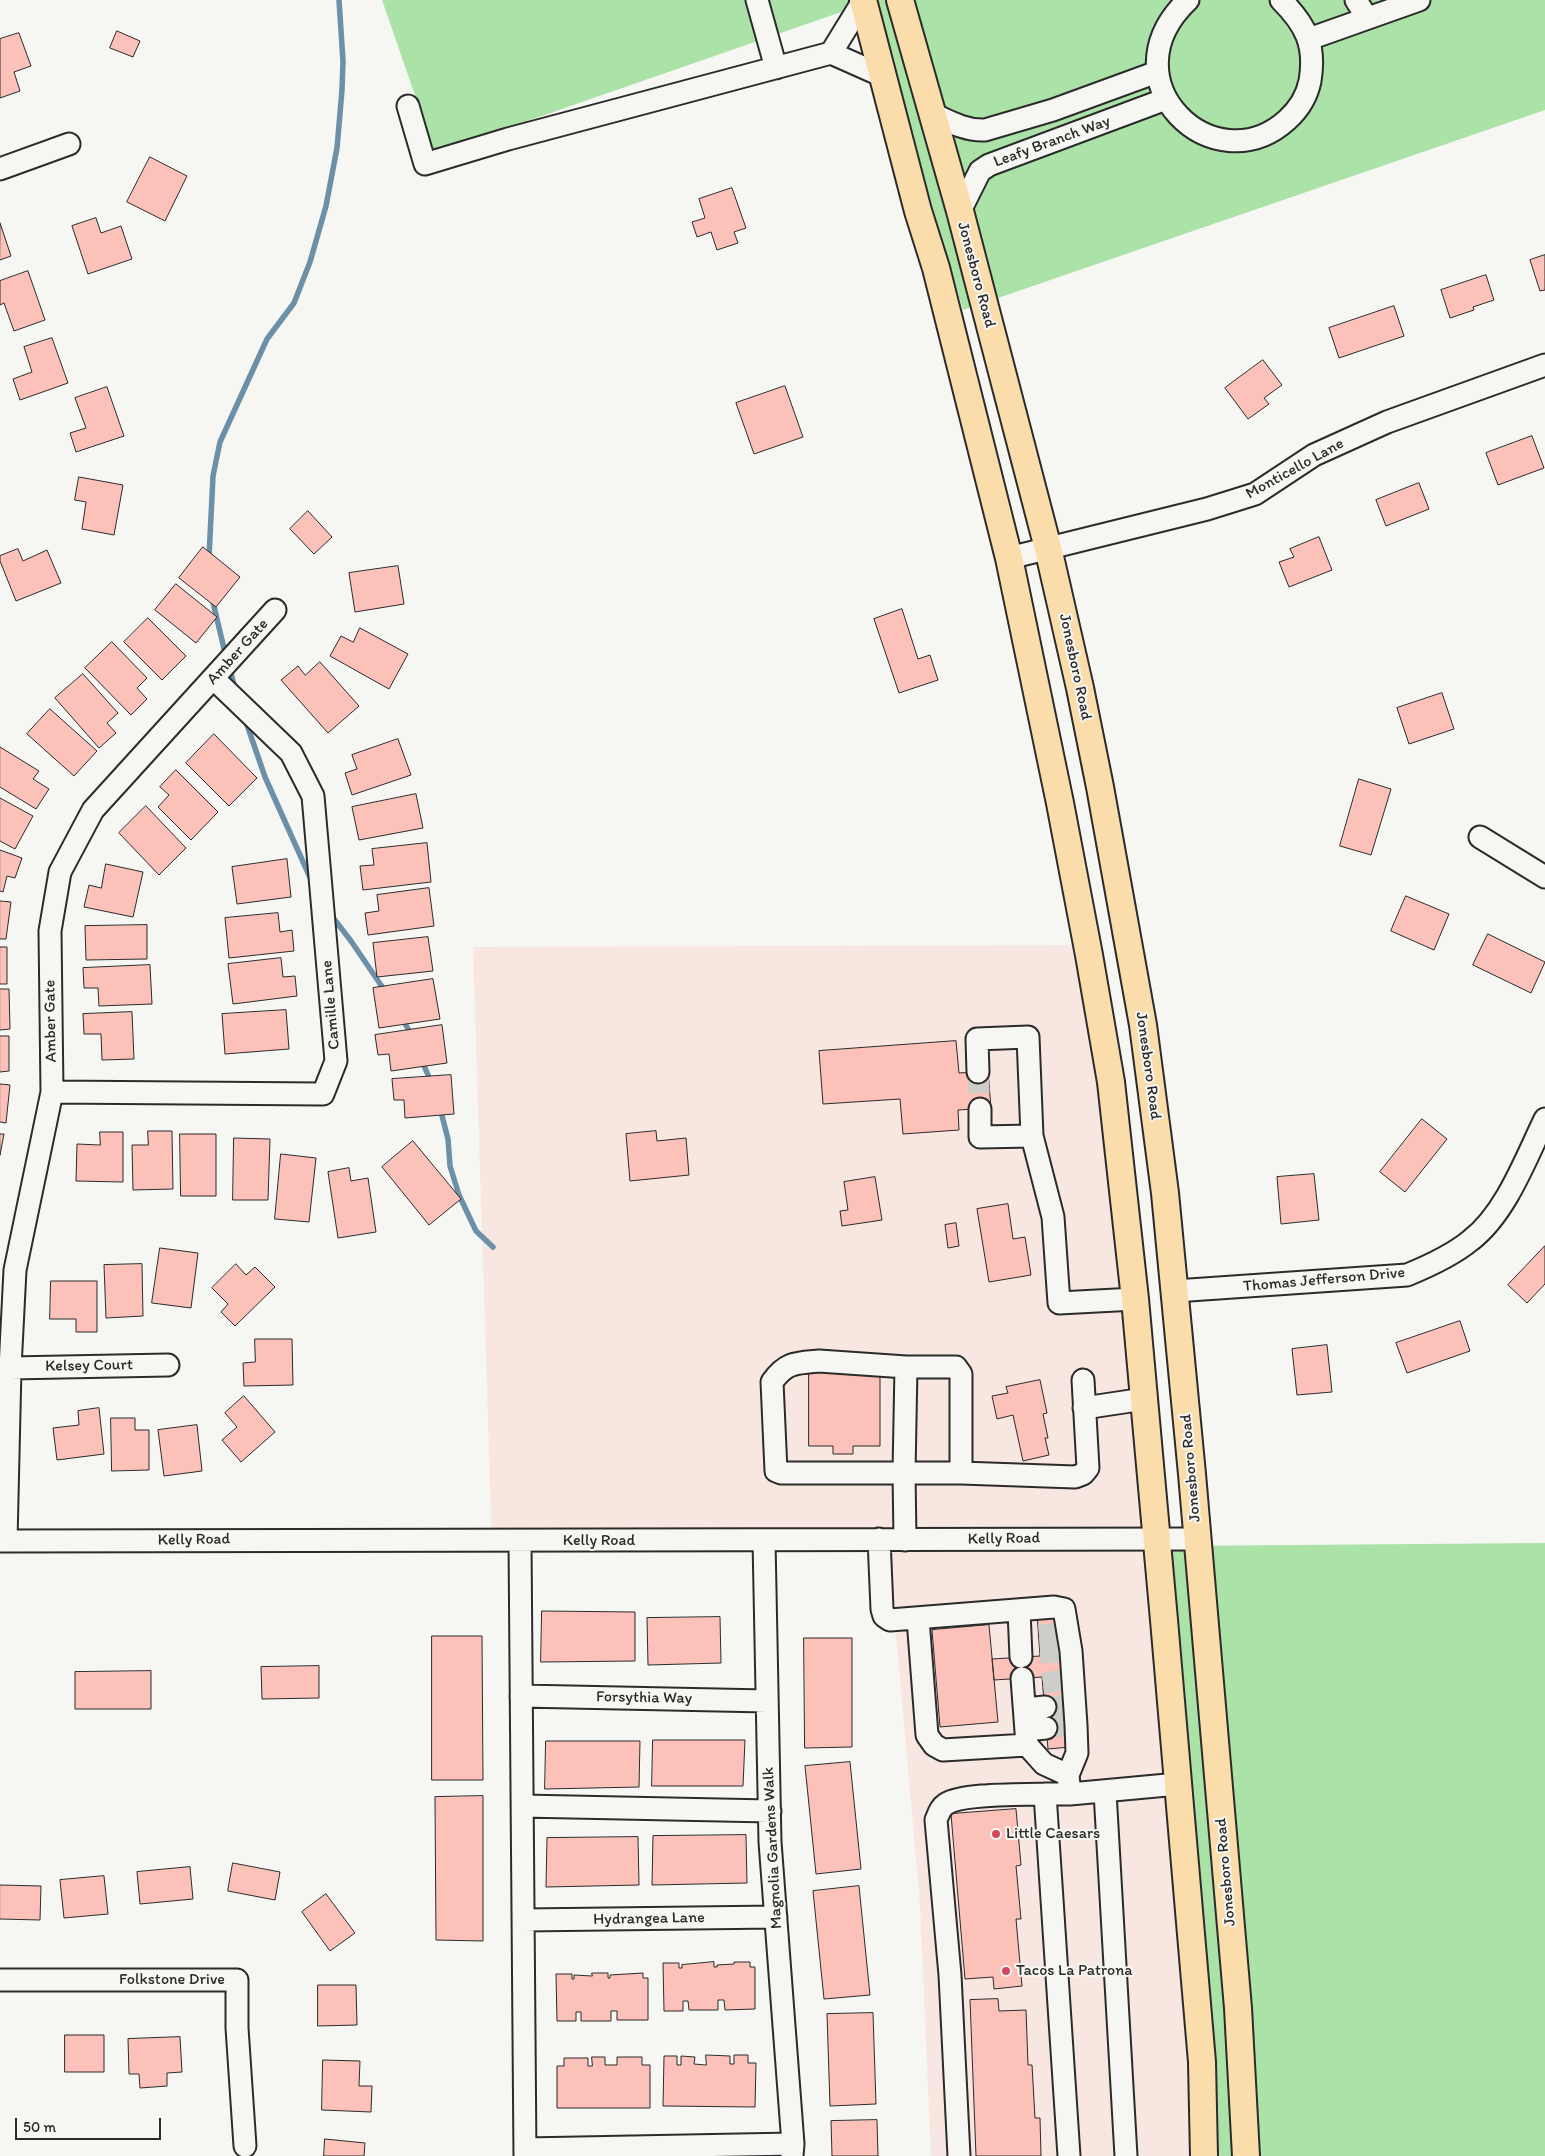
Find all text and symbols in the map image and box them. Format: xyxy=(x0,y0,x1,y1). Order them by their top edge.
street label: Leafy Branch Way xyxy=(991,112,1113,172)
street label: Jonesboro Road xyxy=(953,220,999,330)
street label: Monticello Lane xyxy=(1243,434,1347,504)
street label: Jonesboro Road xyxy=(1054,612,1096,722)
street label: Amber Gate xyxy=(203,615,273,689)
street label: Camille Lane xyxy=(318,960,344,1050)
street label: Amber Gate xyxy=(41,980,61,1062)
street label: Jonesboro Road xyxy=(1131,1011,1165,1121)
street label: Thomas Jefferson Drive xyxy=(1242,1263,1406,1297)
street label: Kelsey Court xyxy=(45,1356,133,1376)
street label: Jonesboro Road xyxy=(1177,1413,1205,1523)
street label: Kelly Road xyxy=(968,1529,1040,1549)
street label: Kelly Road xyxy=(158,1530,230,1550)
street label: Kelly Road xyxy=(563,1531,635,1551)
street label: Forsythia Way xyxy=(596,1688,692,1708)
street label: Magnolia Gardens Walk xyxy=(759,1767,787,1929)
street label: Jonesboro Road xyxy=(1212,1817,1240,1927)
place label: Little Caesars xyxy=(1006,1824,1100,1844)
marker: Little Caesars xyxy=(990,1828,1002,1840)
street label: Hydrangea Lane xyxy=(593,1908,705,1930)
place label: Tacos La Patrona xyxy=(1016,1961,1133,1981)
marker: Tacos La Patrona xyxy=(1000,1965,1012,1977)
street label: Folkstone Drive xyxy=(119,1970,225,1990)
scale bar xyxy=(18,2108,164,2140)
text: 50 m xyxy=(23,2118,56,2136)

